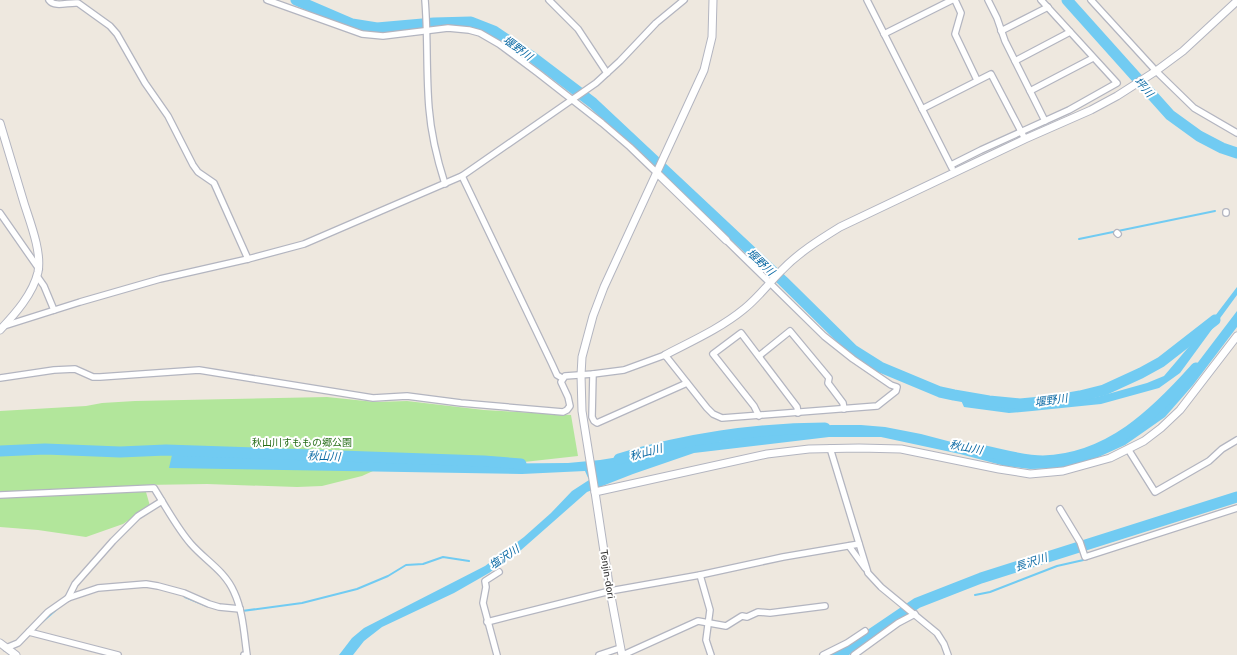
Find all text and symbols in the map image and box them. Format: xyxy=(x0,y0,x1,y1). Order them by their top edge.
water label: 堰野川 xyxy=(501,33,536,63)
water label: 坪川 xyxy=(1132,75,1156,100)
water label: 堰野川 xyxy=(745,246,778,278)
water label: 堰野川 xyxy=(1034,392,1069,408)
park label: 秋山川すももの郷公園 xyxy=(252,436,352,448)
water label: 秋山川 xyxy=(949,438,984,456)
water label: 秋山川 xyxy=(629,442,664,462)
water label: 秋山川 xyxy=(307,449,342,463)
water label: 塩沢川 xyxy=(487,542,522,571)
street label: Tenjin-dori xyxy=(598,549,618,599)
water label: 長沢川 xyxy=(1013,551,1049,573)

